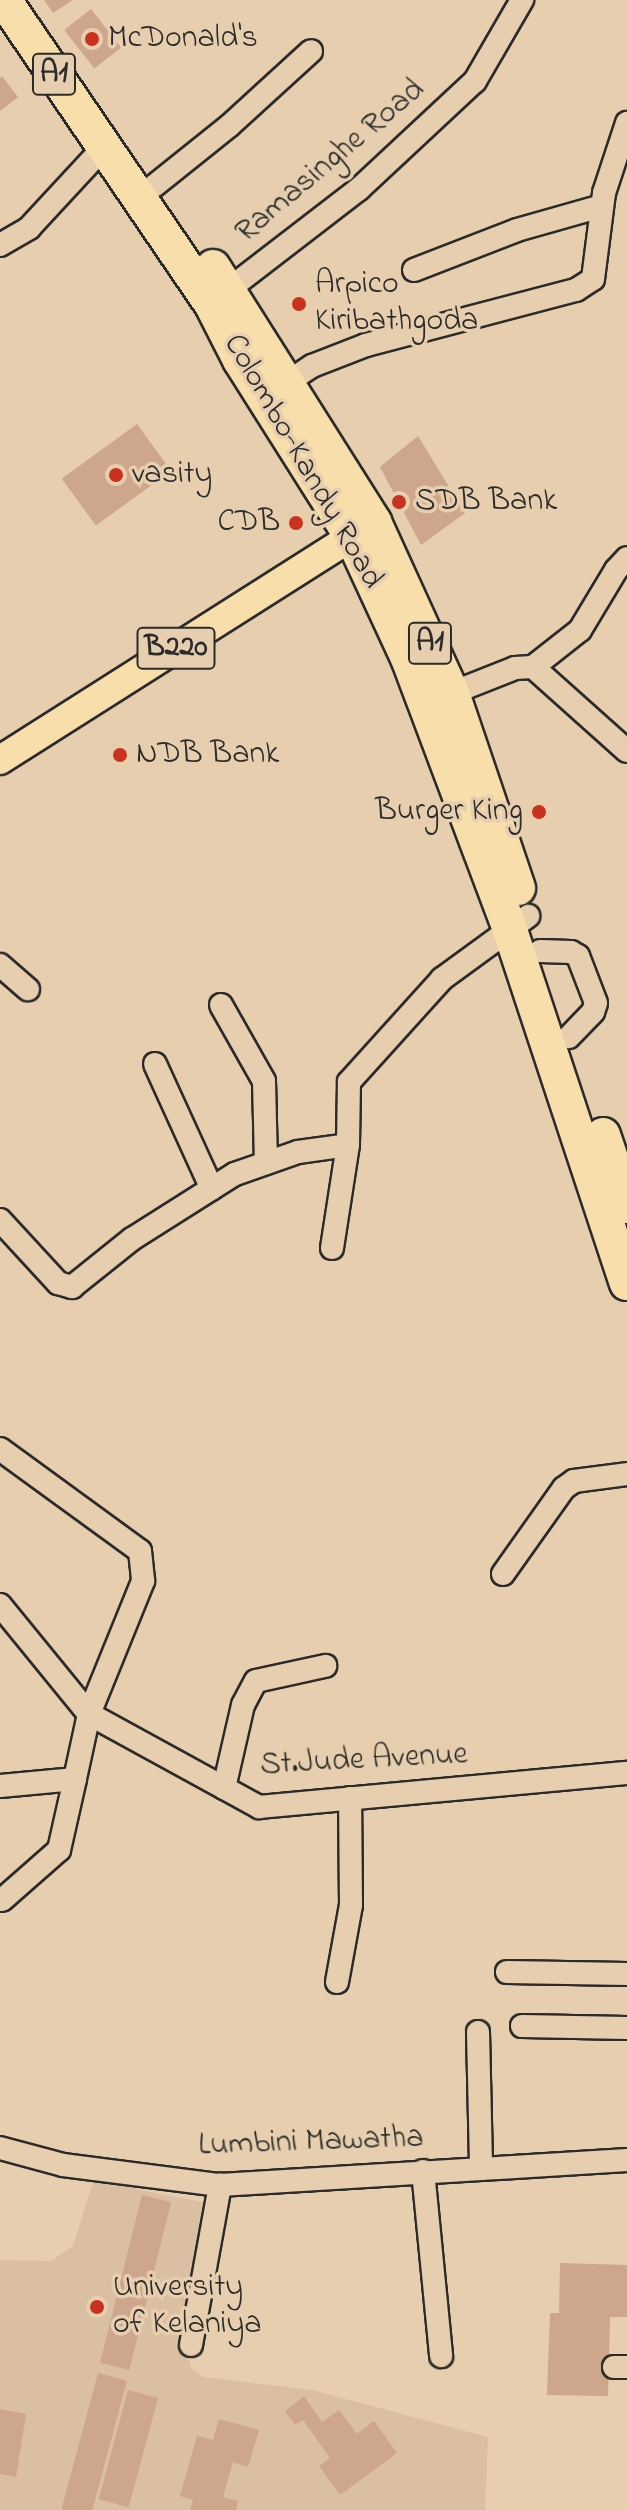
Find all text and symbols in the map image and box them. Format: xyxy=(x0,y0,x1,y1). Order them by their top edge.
place label: McDonald's xyxy=(108,20,258,58)
marker: McDonald's xyxy=(83,30,101,48)
road number: A1 xyxy=(30,48,78,100)
street label: Ramasinghe Road xyxy=(229,72,433,252)
place label: Arpico Kiribathgoda xyxy=(315,267,478,342)
marker: Arpico Kiribathgoda xyxy=(290,295,308,313)
street label: Colombo-Kandy Road xyxy=(213,328,391,596)
place label: vasity xyxy=(132,456,212,494)
marker: vasity xyxy=(107,466,125,484)
place label: SDB Bank xyxy=(415,483,557,521)
marker: SDB Bank xyxy=(390,493,408,511)
place label: CDB xyxy=(217,504,280,542)
marker: CDB xyxy=(287,514,305,532)
road number: A1 xyxy=(406,617,454,669)
road number: B220 xyxy=(136,622,216,674)
place label: NDB Bank xyxy=(136,736,279,774)
marker: NDB Bank xyxy=(111,746,129,764)
place label: Burger King xyxy=(375,793,523,831)
marker: Burger King xyxy=(530,803,548,821)
street label: St.Jude Avenue xyxy=(259,1736,469,1786)
street label: Lumbini Mawatha xyxy=(198,2120,424,2166)
place label: University of Kelaniya xyxy=(113,2270,262,2345)
marker: University of Kelaniya xyxy=(88,2298,106,2316)

